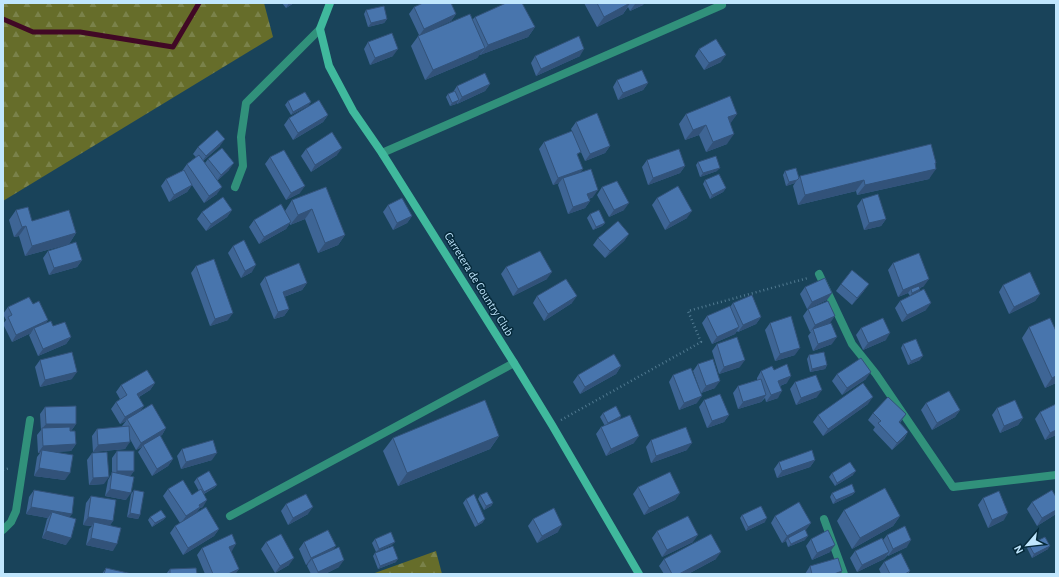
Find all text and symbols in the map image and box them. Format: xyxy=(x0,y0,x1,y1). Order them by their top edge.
street label: Carretera de Country Club xyxy=(441,230,516,338)
north arrow xyxy=(1007,525,1047,565)
text: N xyxy=(1012,543,1025,555)

